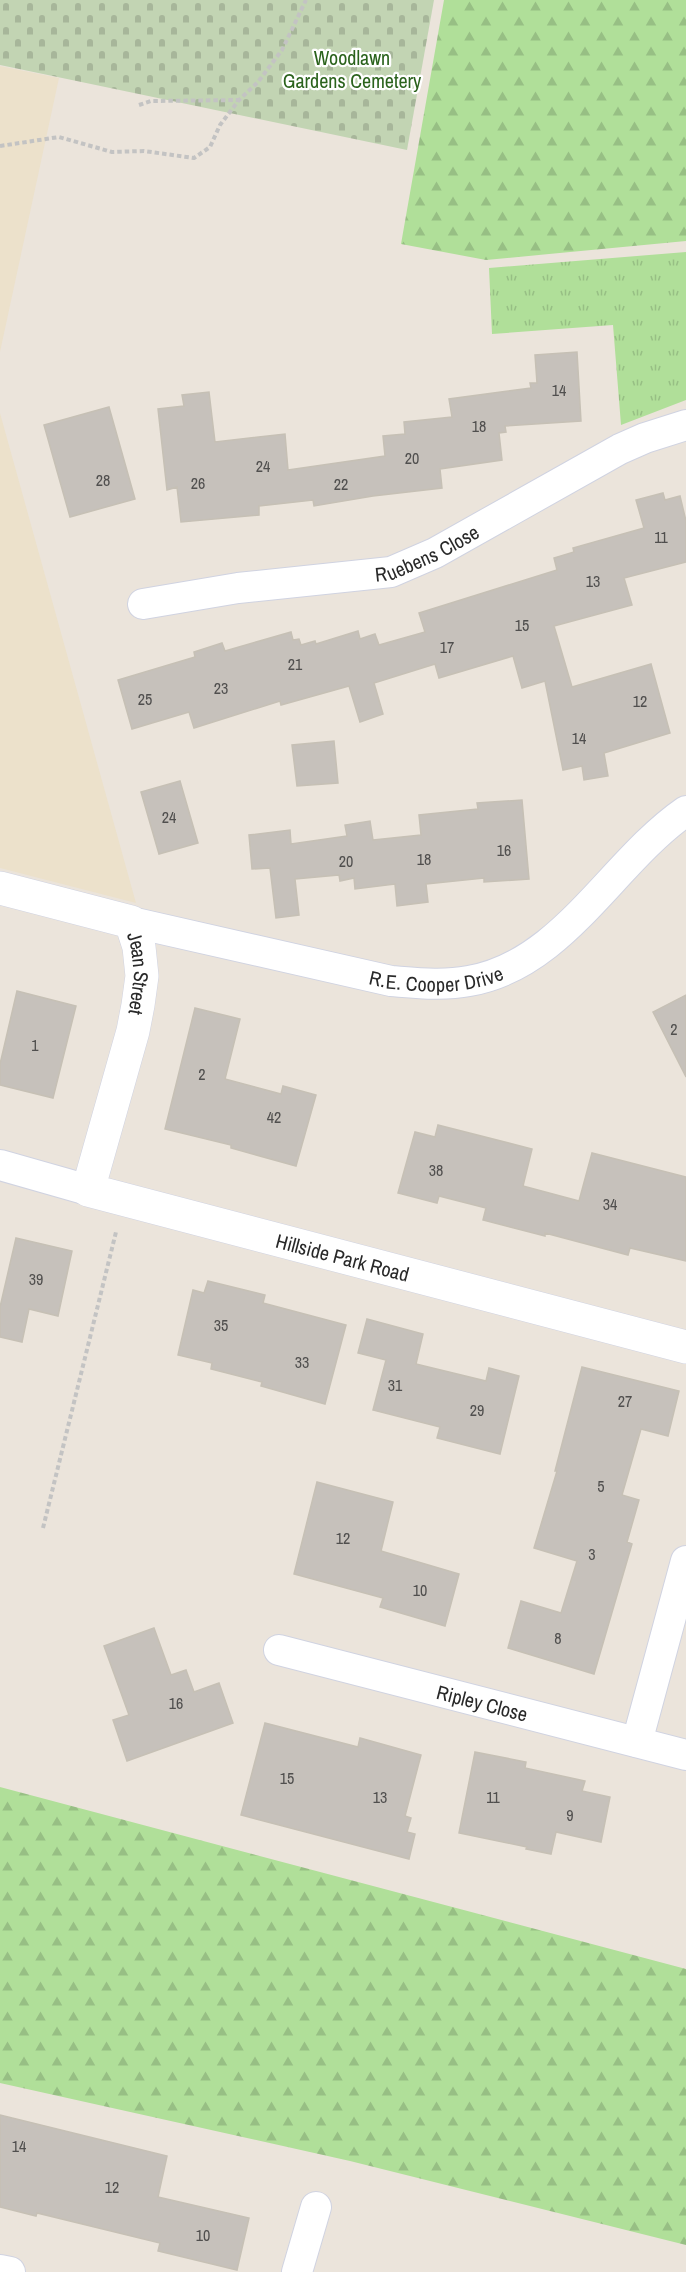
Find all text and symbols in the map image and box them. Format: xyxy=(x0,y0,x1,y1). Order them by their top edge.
park label: Woodlawn Gardens Cemetery xyxy=(283,44,422,94)
house number: 14 xyxy=(552,379,566,401)
house number: 18 xyxy=(472,415,486,437)
house number: 20 xyxy=(405,447,419,469)
house number: 24 xyxy=(256,455,270,477)
house number: 28 xyxy=(96,469,110,491)
house number: 26 xyxy=(191,472,205,494)
house number: 22 xyxy=(334,473,348,495)
street label: Ruebens Close xyxy=(373,518,483,587)
house number: 11 xyxy=(654,526,669,548)
house number: 13 xyxy=(586,570,600,592)
house number: 15 xyxy=(515,614,529,636)
house number: 17 xyxy=(440,636,454,658)
house number: 21 xyxy=(288,653,303,675)
house number: 23 xyxy=(214,677,228,699)
house number: 25 xyxy=(138,688,152,710)
house number: 12 xyxy=(633,690,647,712)
house number: 14 xyxy=(572,727,586,749)
house number: 24 xyxy=(162,806,176,828)
house number: 16 xyxy=(497,839,511,861)
house number: 18 xyxy=(417,848,431,870)
house number: 20 xyxy=(339,850,353,872)
street label: Jean Street xyxy=(121,928,156,1018)
street label: R.E. Cooper Drive xyxy=(367,959,507,997)
house number: 2 xyxy=(670,1018,678,1040)
house number: 1 xyxy=(31,1034,39,1056)
house number: 2 xyxy=(198,1063,206,1085)
house number: 42 xyxy=(267,1106,281,1128)
house number: 38 xyxy=(429,1159,443,1181)
house number: 34 xyxy=(603,1193,617,1215)
street label: Hillside Park Road xyxy=(273,1226,412,1287)
house number: 39 xyxy=(29,1268,43,1290)
house number: 35 xyxy=(214,1314,228,1336)
house number: 33 xyxy=(295,1351,309,1373)
house number: 31 xyxy=(388,1374,403,1396)
house number: 27 xyxy=(618,1390,632,1412)
house number: 29 xyxy=(470,1399,484,1421)
house number: 5 xyxy=(597,1475,605,1497)
house number: 12 xyxy=(336,1527,350,1549)
house number: 3 xyxy=(588,1543,596,1565)
house number: 10 xyxy=(413,1579,427,1601)
house number: 8 xyxy=(554,1627,562,1649)
street label: Ripley Close xyxy=(434,1678,531,1727)
house number: 16 xyxy=(169,1692,183,1714)
house number: 15 xyxy=(280,1767,294,1789)
house number: 13 xyxy=(373,1786,387,1808)
house number: 11 xyxy=(486,1786,501,1808)
house number: 9 xyxy=(566,1804,574,1826)
house number: 14 xyxy=(12,2135,26,2157)
house number: 12 xyxy=(105,2176,119,2198)
house number: 10 xyxy=(196,2224,210,2246)

